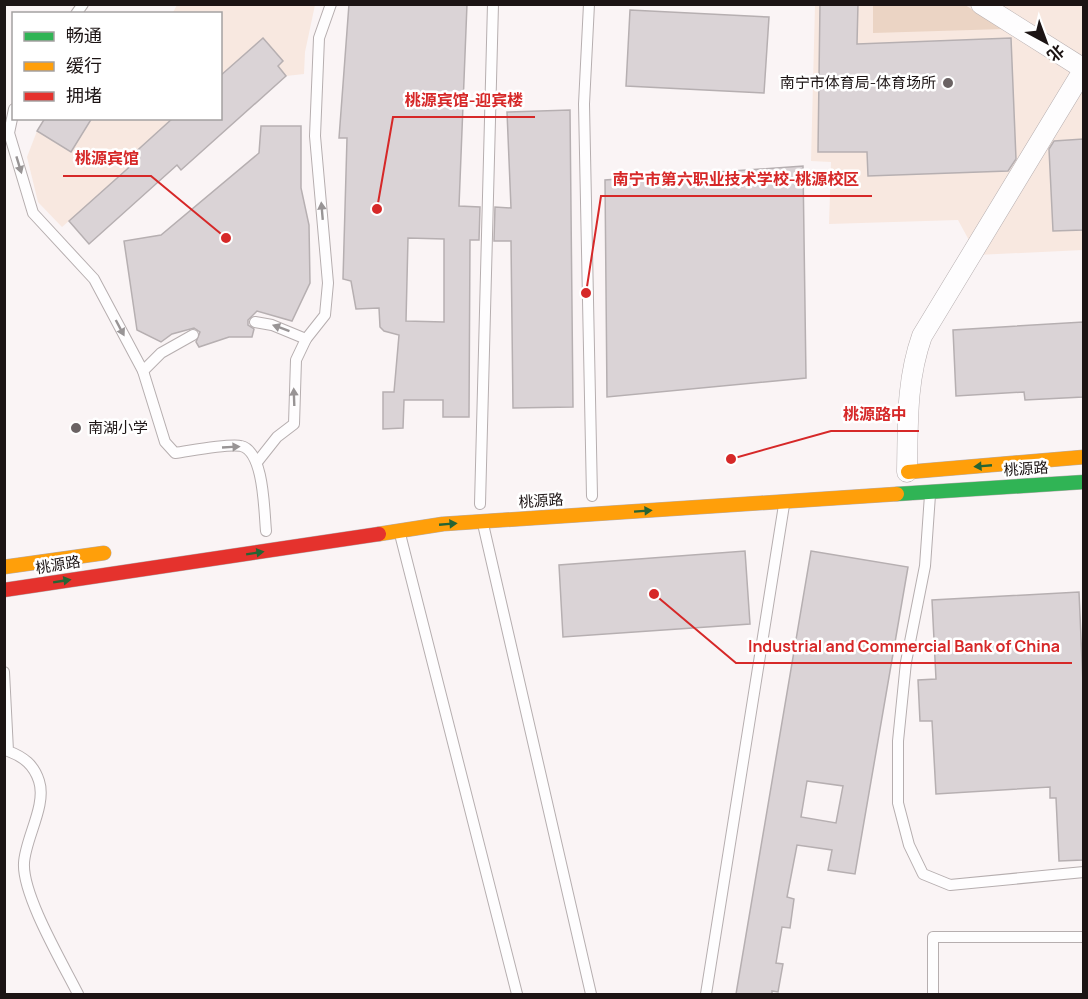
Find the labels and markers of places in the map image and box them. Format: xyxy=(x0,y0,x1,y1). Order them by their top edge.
place label: 南宁市体育局-体育场所 xyxy=(780,72,936,93)
marker: 南宁市体育局-体育场所 xyxy=(941,76,955,90)
callout: 桃源宾馆-迎宾楼 xyxy=(393,83,535,117)
callout: 桃源宾馆 xyxy=(63,142,151,176)
callout: 南宁市第六职业技术学校-桃源校区 xyxy=(601,162,872,196)
callout: 桃源路中 xyxy=(831,397,919,431)
place label: 南湖小学 xyxy=(88,417,148,438)
marker: 南湖小学 xyxy=(69,421,83,435)
callout: Industrial and Commercial Bank of China xyxy=(736,629,1072,663)

